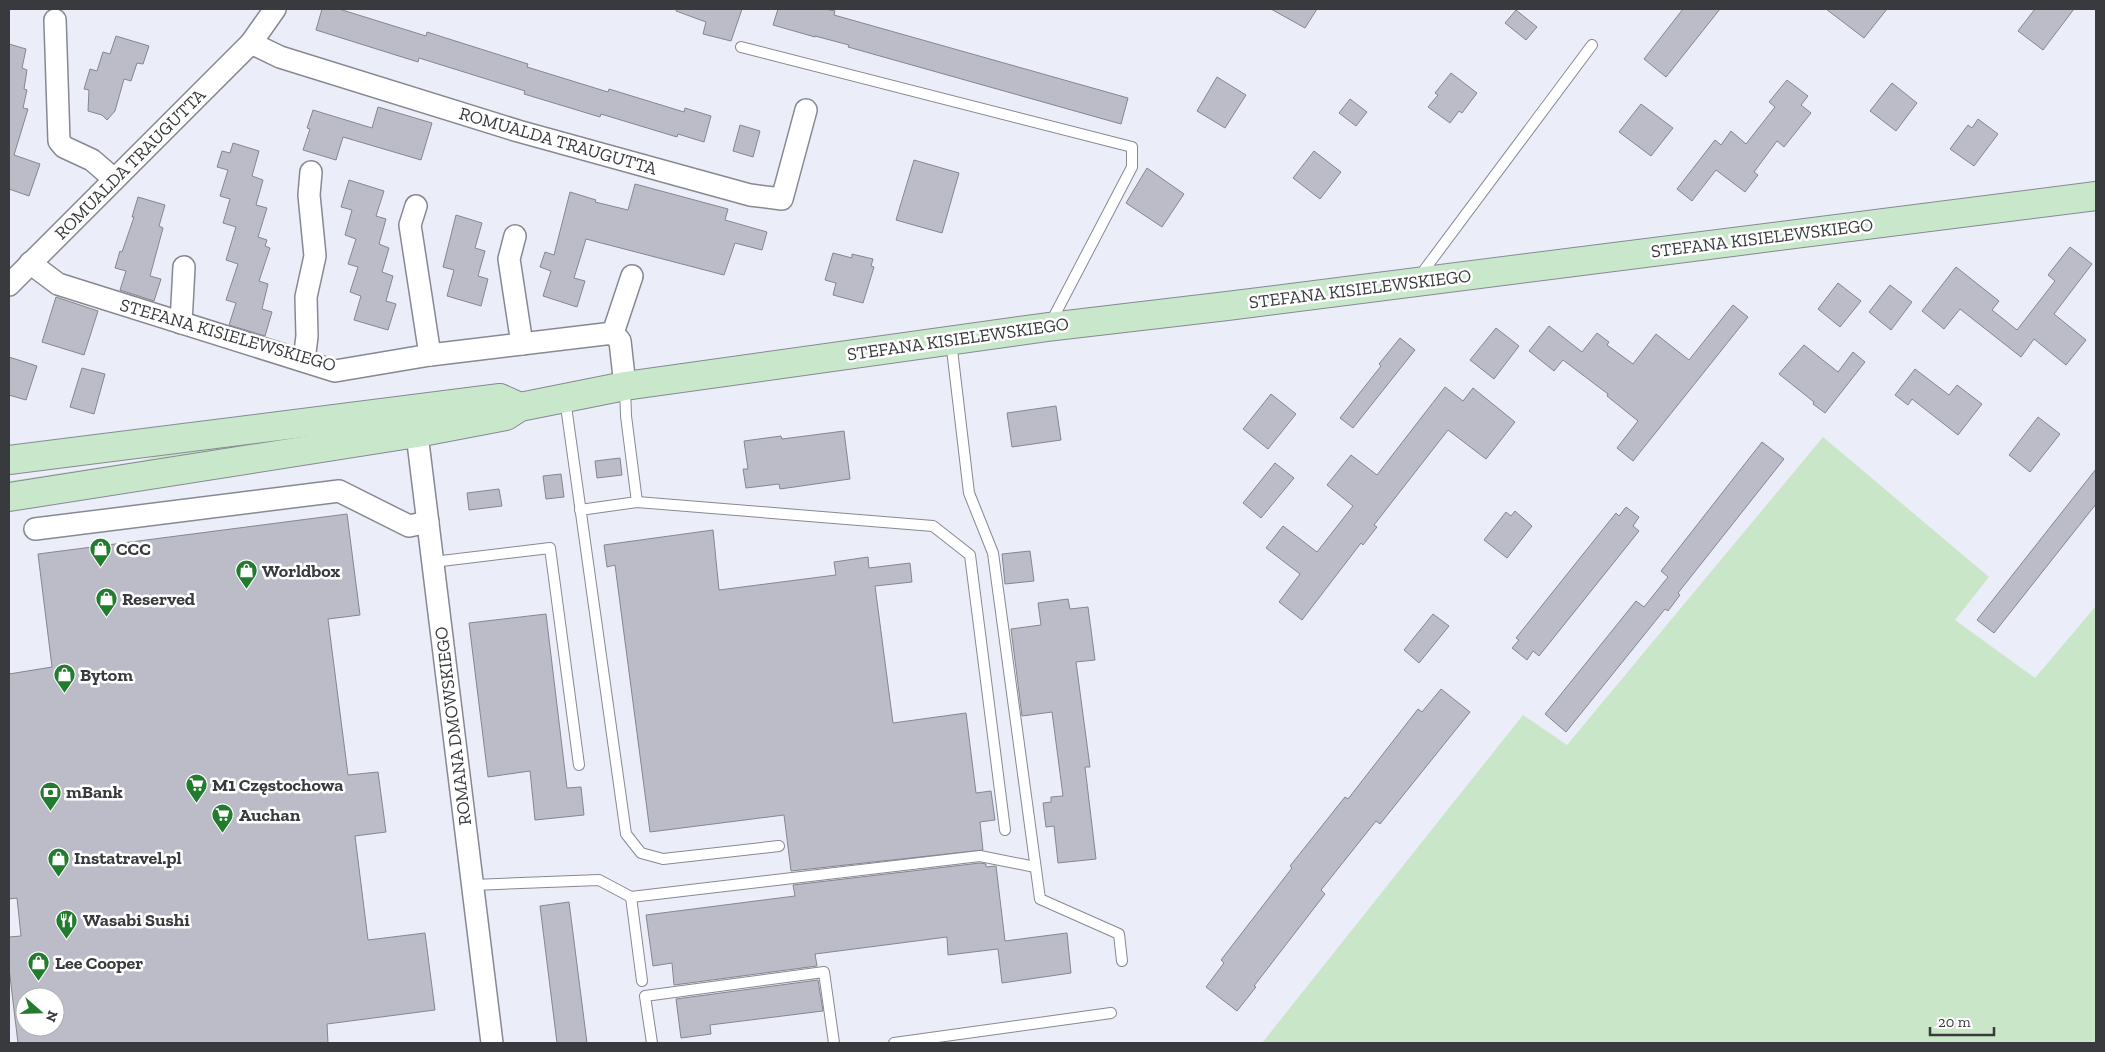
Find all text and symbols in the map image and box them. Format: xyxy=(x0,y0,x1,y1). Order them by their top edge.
street label: ROMUALDA TRAUGUTTA xyxy=(50,84,210,244)
street label: ROMUALDA TRAUGUTTA xyxy=(457,102,660,180)
street label: STEFANA KISIELEWSKIEGO xyxy=(1650,213,1874,263)
street label: STEFANA KISIELEWSKIEGO xyxy=(1248,264,1472,314)
street label: STEFANA KISIELEWSKIEGO xyxy=(117,294,339,376)
street label: STEFANA KISIELEWSKIEGO xyxy=(846,313,1070,365)
shop icon: CCC xyxy=(88,537,112,568)
place label: CCC xyxy=(116,538,151,560)
shop icon: Worldbox xyxy=(234,559,258,590)
place label: Worldbox xyxy=(262,560,340,582)
shop icon: Reserved xyxy=(94,587,118,618)
place label: Reserved xyxy=(122,588,196,610)
street label: ROMANA DMOWSKIEGO xyxy=(430,625,476,827)
shop icon: Bytom xyxy=(52,663,76,694)
place label: Bytom xyxy=(80,664,133,686)
supermarket icon: M1 Częstochowa xyxy=(184,773,208,804)
place label: M1 Częstochowa xyxy=(212,774,343,796)
bank icon: mBank xyxy=(38,780,62,811)
place label: mBank xyxy=(66,781,123,803)
supermarket icon: Auchan xyxy=(211,803,235,834)
place label: Auchan xyxy=(239,804,301,826)
shop icon: Instatravel.pl xyxy=(46,846,70,877)
place label: Instatravel.pl xyxy=(74,847,182,869)
restaurant icon: Wasabi Sushi xyxy=(55,908,79,939)
place label: Wasabi Sushi xyxy=(83,909,190,931)
shop icon: Lee Cooper xyxy=(27,951,51,982)
place label: Lee Cooper xyxy=(55,952,143,974)
north arrow xyxy=(15,987,65,1037)
scale bar xyxy=(1930,1004,1994,1036)
text: N xyxy=(42,1008,62,1025)
text: 20 m xyxy=(1938,1013,1971,1031)

